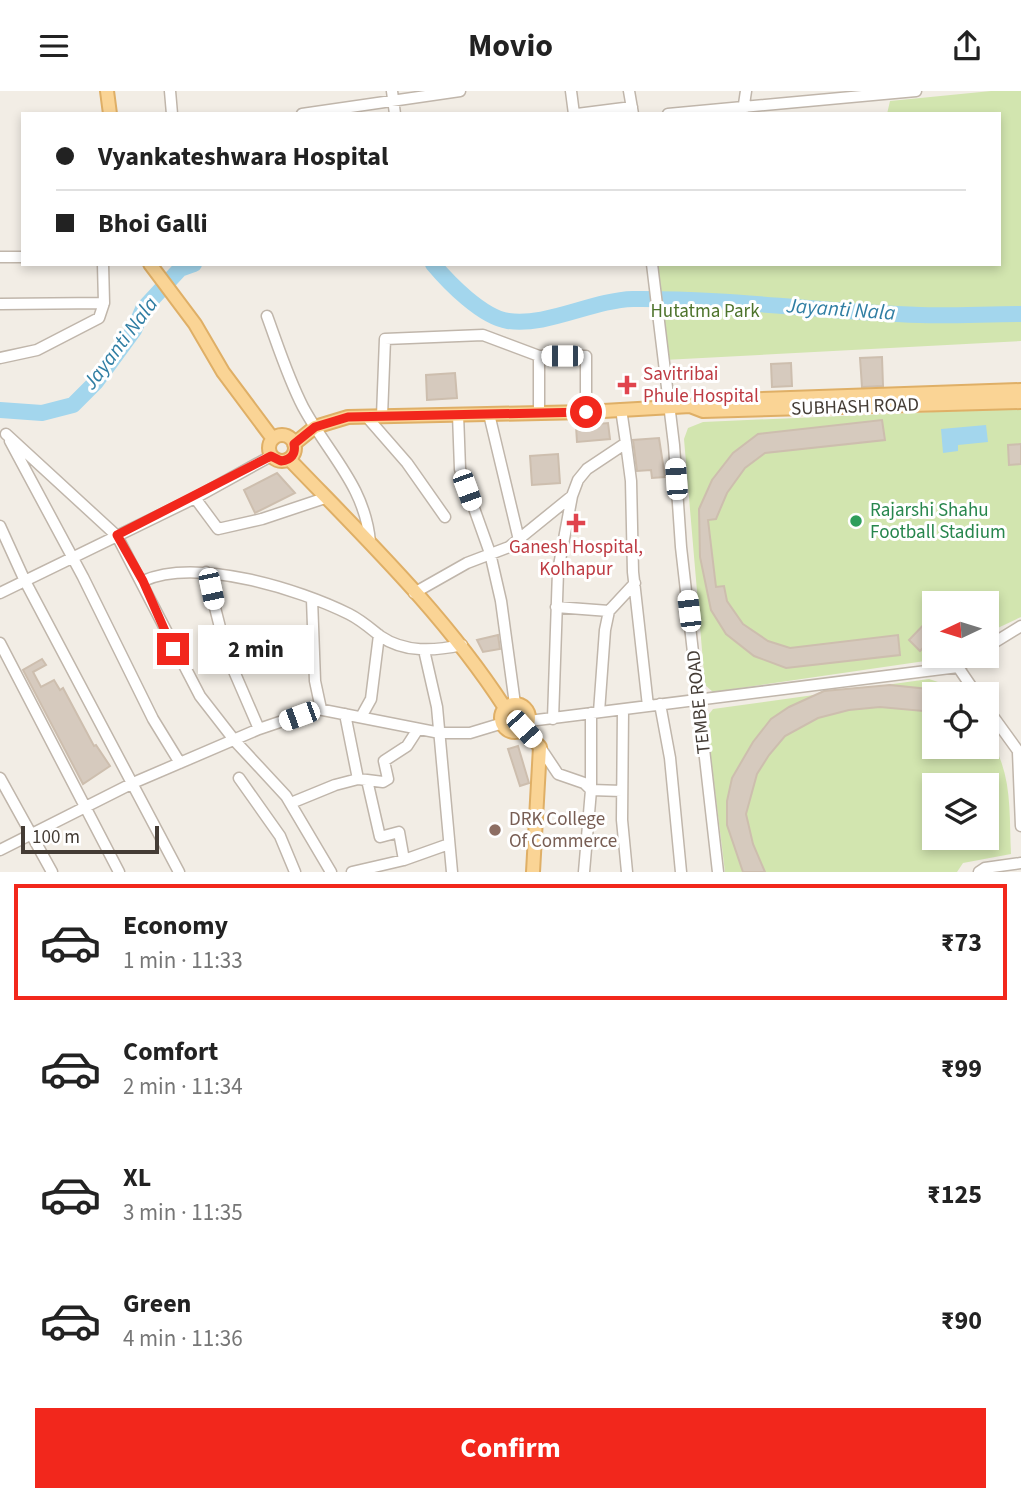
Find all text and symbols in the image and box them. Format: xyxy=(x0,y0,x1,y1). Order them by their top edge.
text: Movio xyxy=(468,23,553,69)
icon: menu xyxy=(35,27,73,65)
icon: share xyxy=(948,27,986,65)
text: Vyankateshwara Hospital xyxy=(98,138,388,175)
text: Bhoi Galli xyxy=(98,205,208,242)
water label: Jayanti Nala xyxy=(75,290,165,396)
water label: Jayanti Nala xyxy=(785,290,896,328)
park label: Hutatma Park xyxy=(650,298,760,325)
car xyxy=(542,346,584,367)
place label: Savitribai Phule Hospital xyxy=(643,361,759,410)
marker: Savitribai Phule Hospital xyxy=(617,375,637,395)
street label: SUBHASH ROAD xyxy=(791,391,919,423)
route start xyxy=(570,396,602,428)
car xyxy=(665,457,688,501)
car xyxy=(450,467,485,513)
place label: Rajarshi Shahu Football Stadium xyxy=(870,497,1006,546)
marker: Ganesh Hospital, Kolhapur xyxy=(566,513,586,533)
marker: Rajarshi Shahu Football Stadium xyxy=(848,513,864,529)
place label: Ganesh Hospital, Kolhapur xyxy=(509,534,643,583)
car xyxy=(197,566,226,612)
car xyxy=(677,589,702,633)
north arrow xyxy=(922,591,999,669)
map controls xyxy=(922,591,999,850)
callout: 2 min xyxy=(198,625,313,673)
route end xyxy=(157,633,189,665)
text: 2 min xyxy=(228,633,284,666)
street label: TEMBE ROAD xyxy=(680,649,718,755)
button: locate xyxy=(922,682,999,759)
car xyxy=(276,699,323,733)
car xyxy=(503,706,546,752)
button: layers xyxy=(922,773,999,850)
place label: DRK College Of Commerce xyxy=(509,806,617,855)
marker: DRK College Of Commerce xyxy=(487,822,503,838)
scale bar xyxy=(21,823,159,855)
text: 100 m xyxy=(32,824,80,851)
text: Economy xyxy=(123,907,228,944)
icon: car xyxy=(39,911,102,974)
text: ₹73 xyxy=(941,924,982,961)
text: 1 min · 11:33 xyxy=(123,944,243,977)
text: Comfort xyxy=(123,1033,218,1070)
icon: car xyxy=(39,1037,102,1100)
text: ₹99 xyxy=(941,1050,982,1087)
text: 2 min · 11:34 xyxy=(123,1070,243,1103)
text: XL xyxy=(123,1159,151,1196)
icon: car xyxy=(39,1163,102,1226)
text: ₹125 xyxy=(927,1176,982,1213)
text: 3 min · 11:35 xyxy=(123,1196,243,1229)
text: Green xyxy=(123,1285,191,1322)
icon: car xyxy=(39,1289,102,1352)
text: ₹90 xyxy=(941,1302,982,1339)
text: 4 min · 11:36 xyxy=(123,1322,243,1355)
button: Confirm xyxy=(35,1408,986,1488)

